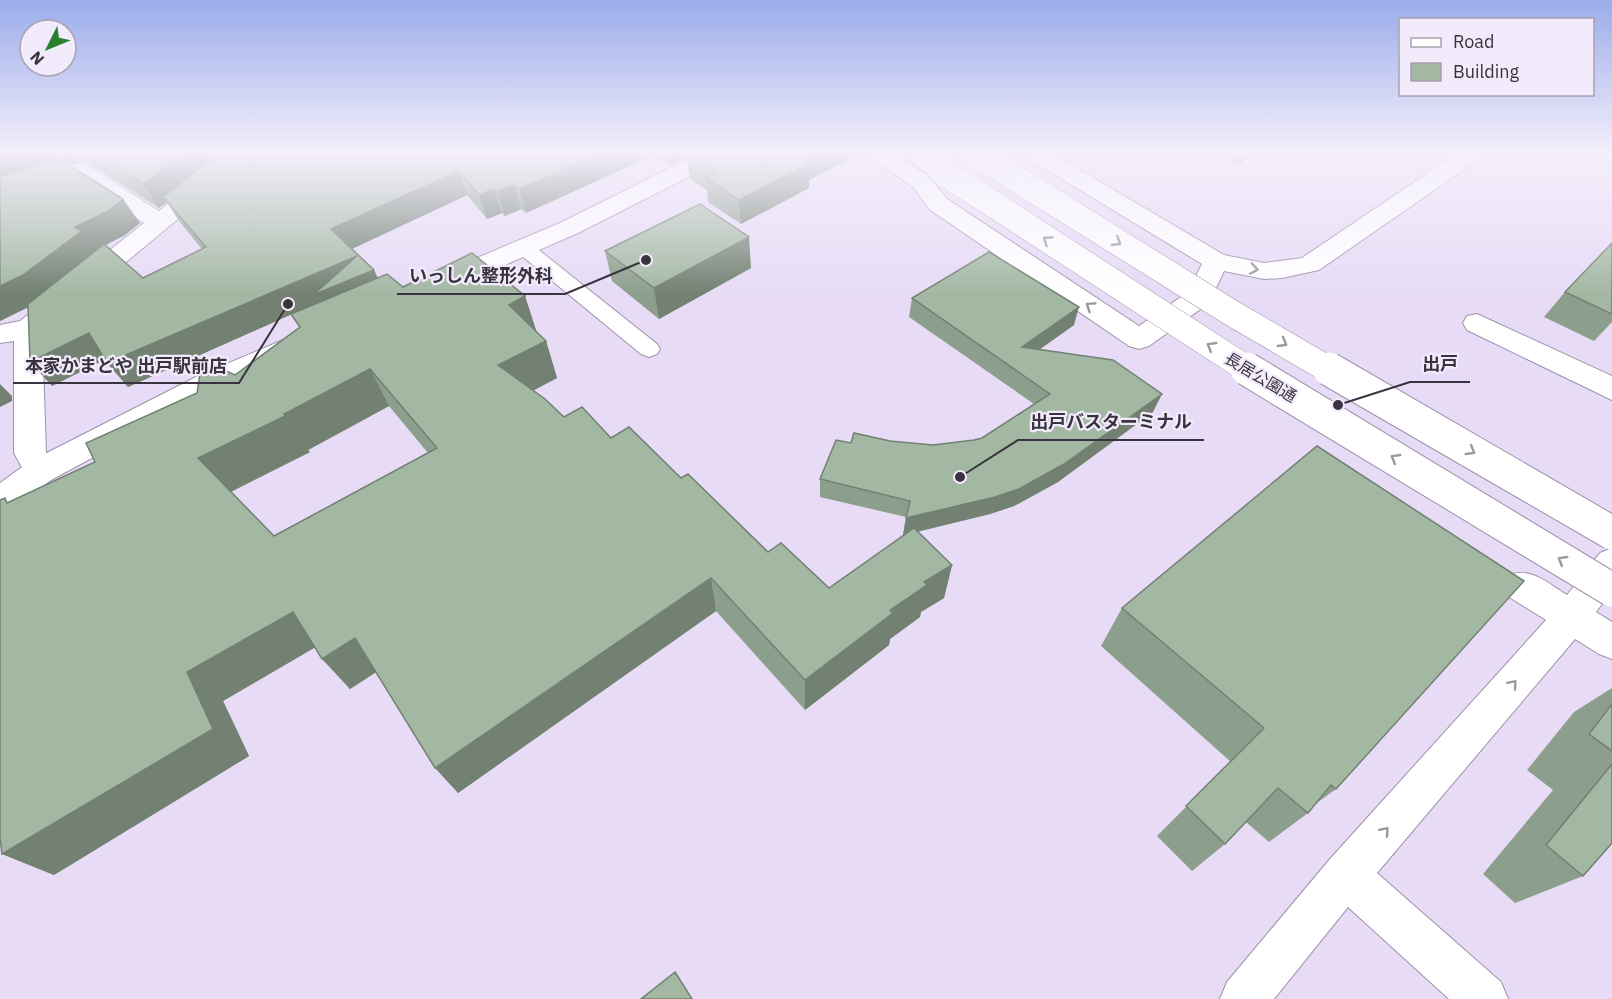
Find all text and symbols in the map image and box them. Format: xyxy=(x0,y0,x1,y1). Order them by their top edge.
north arrow xyxy=(18,18,78,78)
legend xyxy=(1399,18,1594,96)
text: Road xyxy=(1453,30,1494,53)
text: N xyxy=(26,47,48,69)
text: Building xyxy=(1453,60,1520,83)
one-way arrow xyxy=(1111,234,1121,246)
one-way arrow xyxy=(1043,236,1054,247)
callout: いっしん整形外科 xyxy=(397,258,565,294)
one-way arrow xyxy=(1250,263,1259,275)
text: いっしん整形外科 xyxy=(409,264,553,287)
one-way arrow xyxy=(1086,302,1097,313)
one-way arrow xyxy=(1277,336,1288,347)
one-way arrow xyxy=(1206,343,1217,354)
callout: 出戸 xyxy=(1410,346,1470,382)
callout: 本家かまどや 出戸駅前店 xyxy=(13,347,239,383)
street label: 長居公園通 xyxy=(1222,348,1300,406)
text: 出戸 xyxy=(1422,352,1458,375)
text: 本家かまどや 出戸駅前店 xyxy=(25,354,227,377)
callout: 出戸バスターミナル xyxy=(1018,404,1204,440)
text: 出戸バスターミナル xyxy=(1030,410,1192,433)
one-way arrow xyxy=(1464,444,1475,455)
one-way arrow xyxy=(1391,454,1401,466)
one-way arrow xyxy=(1558,555,1568,567)
one-way arrow xyxy=(1506,680,1517,691)
one-way arrow xyxy=(1378,827,1389,838)

